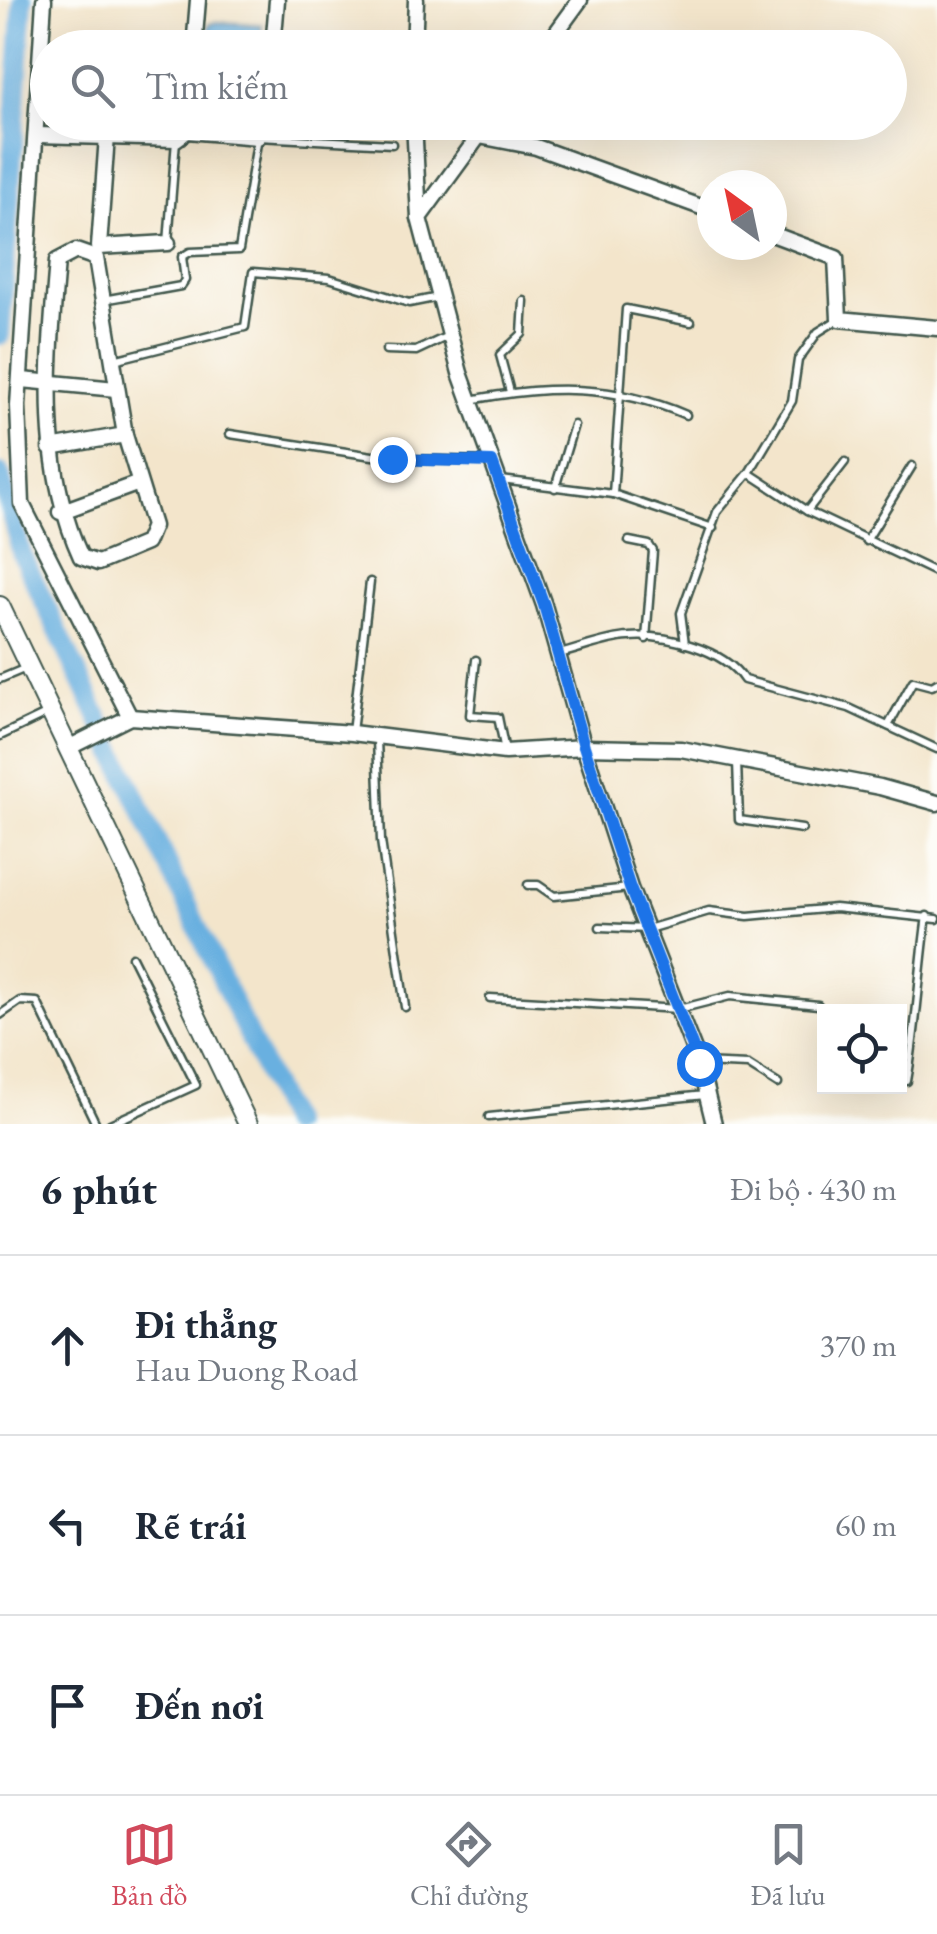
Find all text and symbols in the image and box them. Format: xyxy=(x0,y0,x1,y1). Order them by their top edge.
search box xyxy=(30,30,907,140)
icon: search xyxy=(65,58,120,113)
text: Tìm kiếm xyxy=(145,61,288,110)
north arrow xyxy=(697,170,787,260)
route end xyxy=(370,437,416,483)
map controls xyxy=(817,1004,907,1094)
button: locate xyxy=(817,1004,907,1094)
route start xyxy=(677,1041,723,1087)
text: 6 phút xyxy=(40,1162,157,1217)
text: Đi bộ · 430 m xyxy=(730,1168,897,1210)
text: Đi thẳng xyxy=(135,1300,277,1349)
icon: ahead xyxy=(40,1318,95,1373)
text: 370 m xyxy=(820,1324,897,1366)
text: Hau Duong Road xyxy=(135,1349,358,1391)
icon: left xyxy=(40,1498,95,1553)
text: Rẽ trái xyxy=(135,1501,247,1550)
text: 60 m xyxy=(835,1504,897,1546)
icon: arrive xyxy=(40,1678,95,1733)
text: Đến nơi xyxy=(135,1681,264,1730)
tab: Bản đồ xyxy=(111,1817,187,1913)
tab: Chỉ đường xyxy=(410,1817,528,1913)
tab: Đã lưu xyxy=(751,1817,826,1913)

